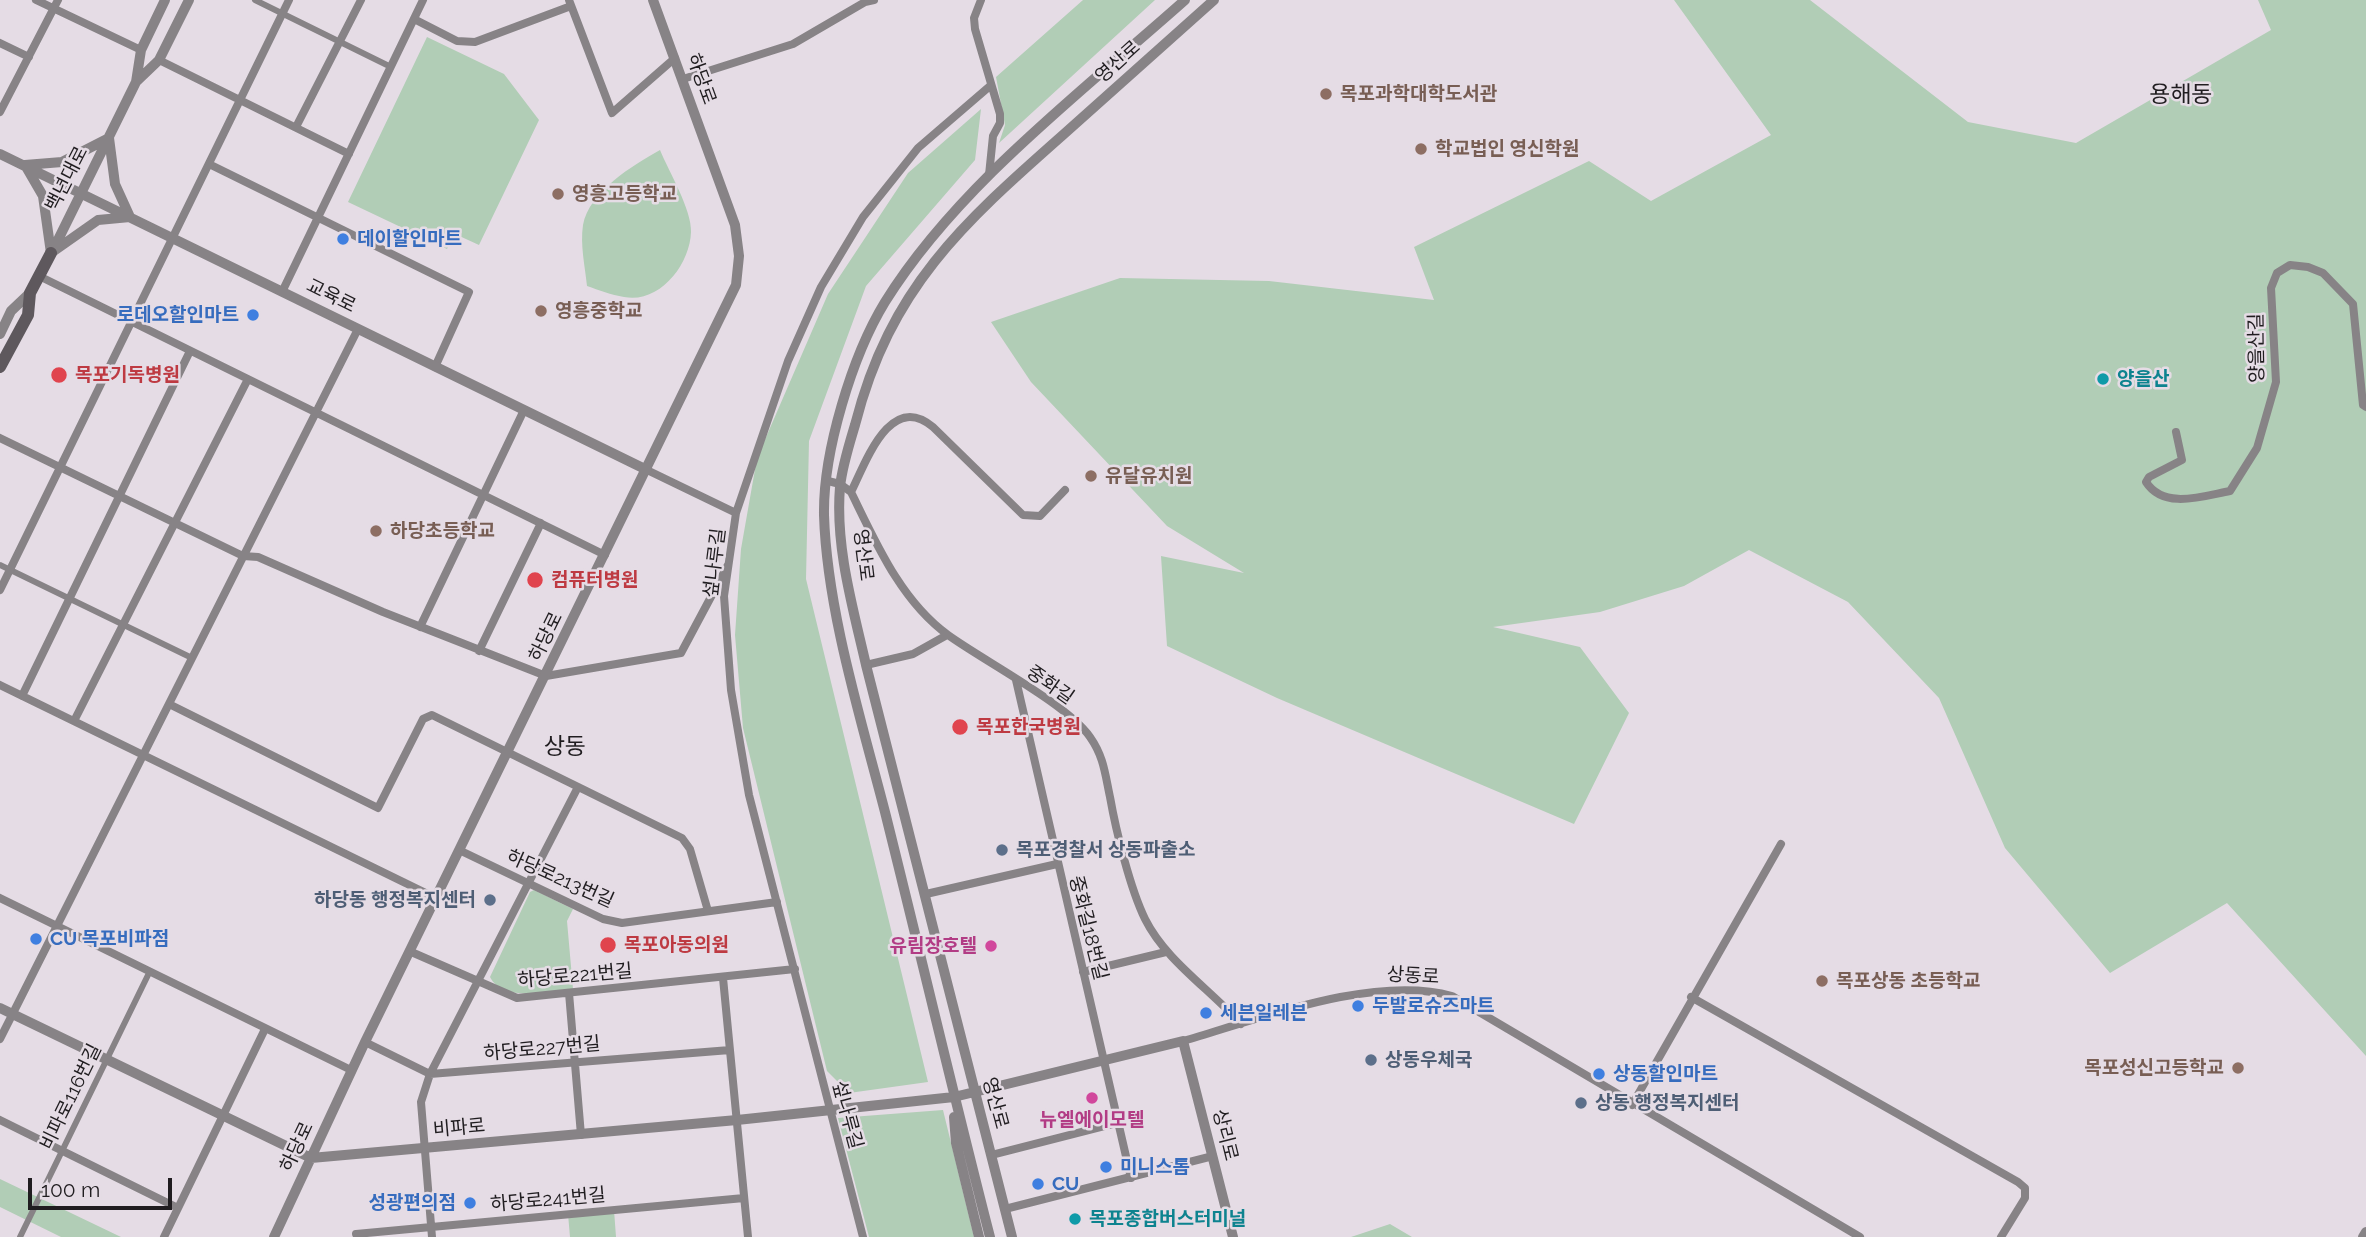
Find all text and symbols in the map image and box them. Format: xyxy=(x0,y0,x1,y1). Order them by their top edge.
street label: 영산로 xyxy=(1091,36,1145,88)
street label: 하당로 xyxy=(681,50,721,108)
district label: 용해동 xyxy=(2149,81,2213,109)
place label: 목포과학대학도서관 xyxy=(1340,83,1497,105)
marker: 목포과학대학도서관 xyxy=(1318,86,1334,102)
place label: 학교법인 영신학원 xyxy=(1435,138,1579,160)
marker: 학교법인 영신학원 xyxy=(1413,141,1429,157)
street label: 백년대로 xyxy=(41,143,93,215)
place label: 영흥고등학교 xyxy=(572,183,677,205)
marker: 영흥고등학교 xyxy=(550,186,566,202)
place label: 데이할인마트 xyxy=(357,228,462,250)
marker: 데이할인마트 xyxy=(335,231,351,247)
street label: 교육로 xyxy=(302,274,360,318)
place label: 영흥중학교 xyxy=(555,300,642,322)
marker: 영흥중학교 xyxy=(533,303,549,319)
place label: 로데오할인마트 xyxy=(117,304,239,326)
marker: 로데오할인마트 xyxy=(245,307,261,323)
street label: 양을산길 xyxy=(2245,313,2269,383)
place label: 목포기독병원 xyxy=(75,364,180,386)
marker: 목포기독병원 xyxy=(49,365,69,385)
place label: 양을산 xyxy=(2117,368,2169,390)
marker: 양을산 xyxy=(2095,371,2111,387)
place label: 유달유치원 xyxy=(1105,465,1192,487)
marker: 유달유치원 xyxy=(1083,468,1099,484)
place label: 하당초등학교 xyxy=(390,520,495,542)
marker: 하당초등학교 xyxy=(368,523,384,539)
street label: 섶나루길 xyxy=(699,527,731,599)
street label: 영산로 xyxy=(848,528,878,582)
place label: 컴퓨터병원 xyxy=(551,569,638,591)
marker: 컴퓨터병원 xyxy=(525,570,545,590)
street label: 하당로 xyxy=(524,608,568,666)
street label: 중화길 xyxy=(1022,661,1078,709)
place label: 목포한국병원 xyxy=(976,716,1081,738)
marker: 목포한국병원 xyxy=(950,717,970,737)
district label: 상동 xyxy=(544,733,586,761)
place label: 목포경찰서 상동파출소 xyxy=(1016,839,1195,861)
marker: 목포경찰서 상동파출소 xyxy=(994,842,1010,858)
street label: 하당로213번길 xyxy=(503,845,617,913)
street label: 중화길18번길 xyxy=(1064,873,1112,983)
place label: 하당동 행정복지센터 xyxy=(314,889,476,911)
marker: 하당동 행정복지센터 xyxy=(482,892,498,908)
place label: CU 목포비파점 xyxy=(50,928,169,950)
marker: CU 목포비파점 xyxy=(28,931,44,947)
place label: 목포아동의원 xyxy=(624,934,729,956)
marker: 목포아동의원 xyxy=(598,935,618,955)
place label: 유림장호텔 xyxy=(890,935,977,957)
marker: 유림장호텔 xyxy=(983,938,999,954)
street label: 하당로221번길 xyxy=(517,960,633,992)
street label: 상동로 xyxy=(1386,963,1440,989)
place label: 목포상동 초등학교 xyxy=(1836,970,1980,992)
marker: 목포상동 초등학교 xyxy=(1814,973,1830,989)
place label: 두발로슈즈마트 xyxy=(1372,995,1494,1017)
marker: 두발로슈즈마트 xyxy=(1350,998,1366,1014)
place label: 세븐일레븐 xyxy=(1220,1002,1307,1024)
marker: 세븐일레븐 xyxy=(1198,1005,1214,1021)
street label: 하당로227번길 xyxy=(483,1033,601,1065)
street label: 비파로116번길 xyxy=(36,1040,106,1154)
place label: 상동우체국 xyxy=(1385,1049,1472,1071)
marker: 상동우체국 xyxy=(1363,1052,1379,1068)
place label: 목포성신고등학교 xyxy=(2084,1057,2224,1079)
marker: 목포성신고등학교 xyxy=(2230,1060,2246,1076)
place label: 상동할인마트 xyxy=(1613,1063,1718,1085)
marker: 상동할인마트 xyxy=(1591,1066,1607,1082)
street label: 영산로 xyxy=(977,1075,1013,1131)
street label: 섶나루길 xyxy=(827,1078,867,1152)
marker: 뉴엘에이모텔 xyxy=(1084,1090,1100,1106)
place label: 상동 행정복지센터 xyxy=(1595,1092,1739,1114)
marker: 상동 행정복지센터 xyxy=(1573,1095,1589,1111)
street label: 상리로 xyxy=(1208,1107,1242,1163)
place label: 뉴엘에이모텔 xyxy=(1040,1109,1144,1131)
street label: 비파로 xyxy=(432,1114,486,1142)
street label: 하당로 xyxy=(276,1118,318,1176)
place label: 미니스톱 xyxy=(1120,1156,1190,1178)
marker: 미니스톱 xyxy=(1098,1159,1114,1175)
scale bar xyxy=(32,1164,175,1208)
place label: CU xyxy=(1052,1173,1079,1195)
marker: CU xyxy=(1030,1176,1046,1192)
text: 100 m xyxy=(41,1177,100,1202)
street label: 하당로241번길 xyxy=(489,1184,607,1216)
place label: 성광편의점 xyxy=(369,1192,456,1214)
marker: 성광편의점 xyxy=(462,1195,478,1211)
place label: 목포종합버스터미널 xyxy=(1089,1208,1246,1230)
marker: 목포종합버스터미널 xyxy=(1067,1211,1083,1227)

